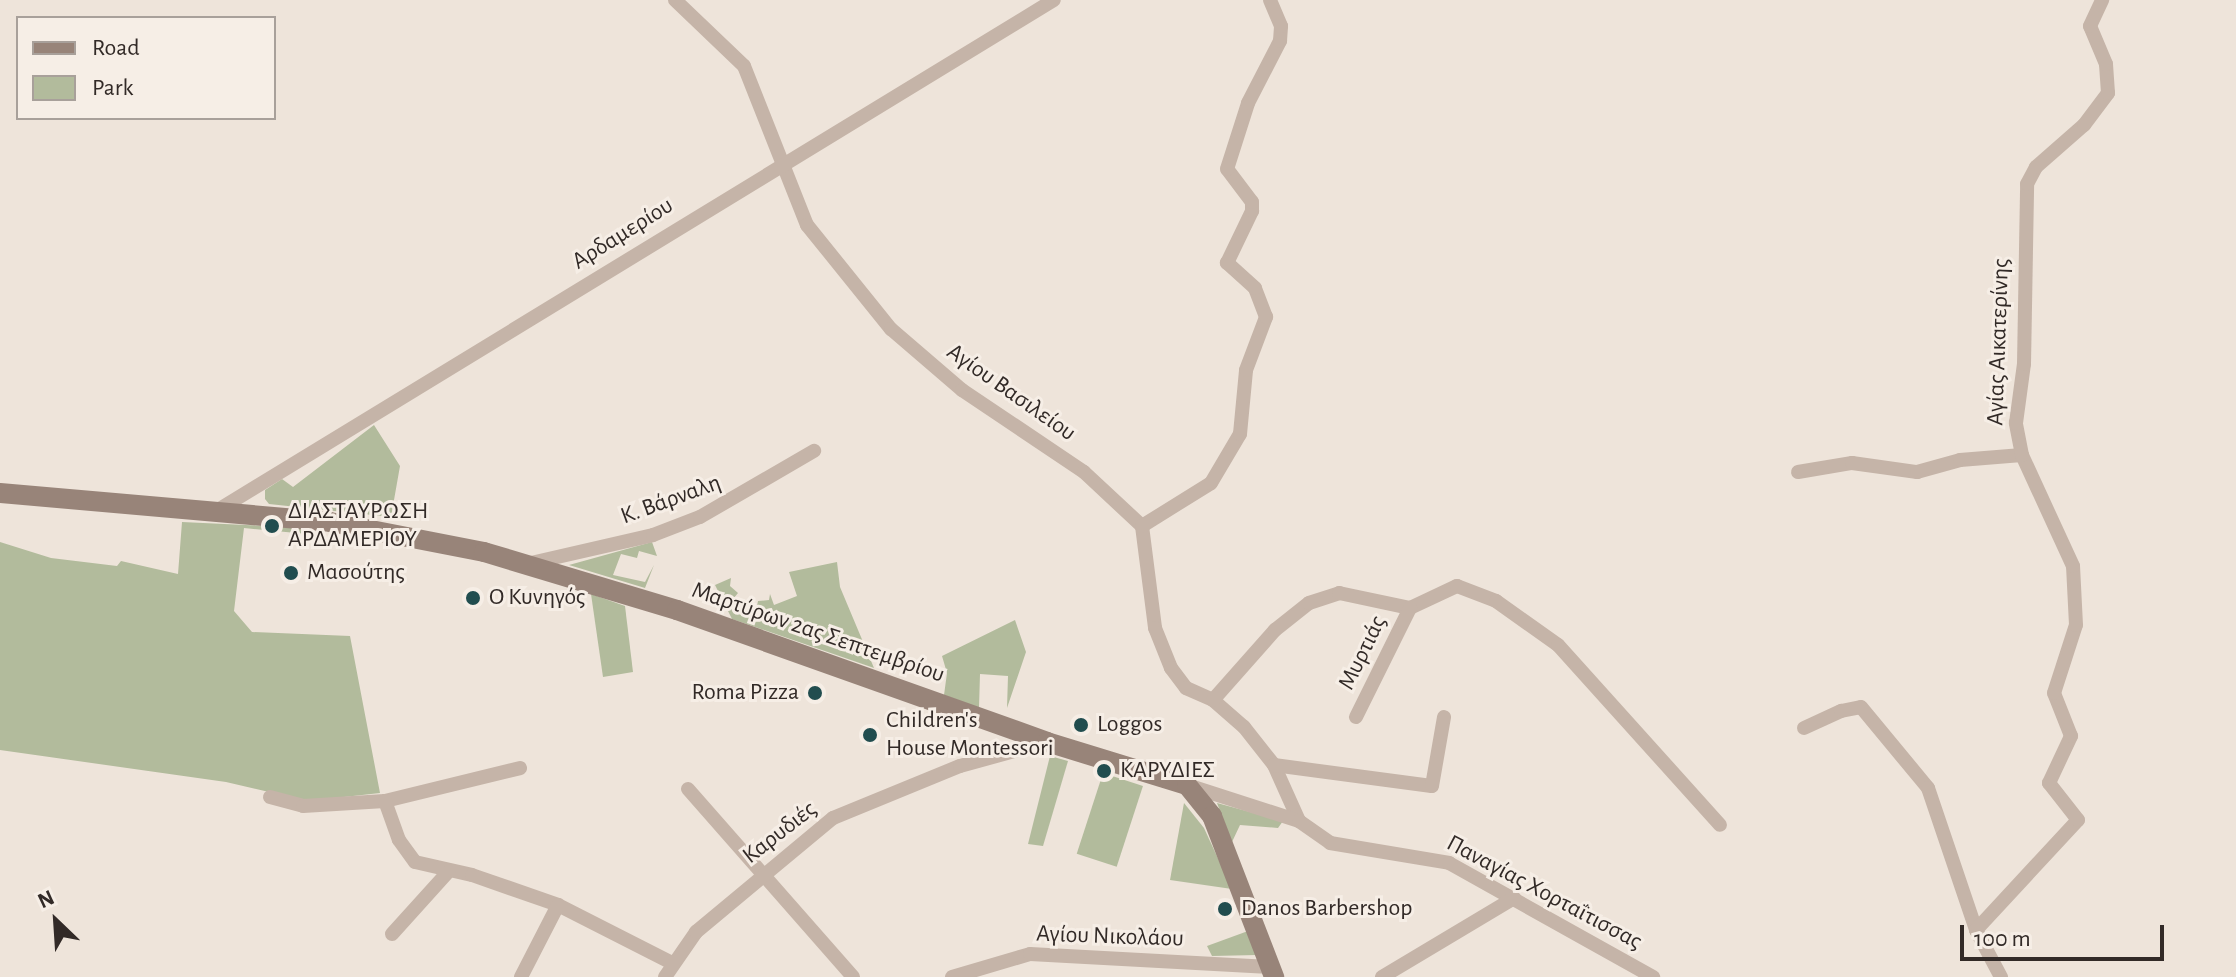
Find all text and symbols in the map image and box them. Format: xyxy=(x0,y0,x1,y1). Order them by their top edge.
legend xyxy=(16,16,276,120)
text: Road xyxy=(92,36,140,60)
text: Park xyxy=(92,76,133,100)
street label: Αρδαμερίου xyxy=(567,192,679,276)
street label: Αγίας Αικατερίνης xyxy=(1982,258,2016,426)
street label: Αγίου Βασιλείου xyxy=(941,338,1081,448)
street label: Κ. Βάρναλη xyxy=(617,469,725,531)
place label: ΔΙΑΣΤΑΥΡΩΣΗ ΑΡΔΑΜΕΡΙΟΥ xyxy=(288,498,428,554)
marker: ΔΙΑΣΤΑΥΡΩΣΗ ΑΡΔΑΜΕΡΙΟΥ xyxy=(263,517,281,535)
place label: Μασούτης xyxy=(307,559,405,587)
marker: Μασούτης xyxy=(282,564,300,582)
street label: Μαρτύρων 2ας Σεπτεμβρίου xyxy=(688,576,948,690)
place label: Ο Κυνηγός xyxy=(489,584,585,612)
marker: Ο Κυνηγός xyxy=(464,589,482,607)
street label: Μυρτιάς xyxy=(1333,611,1393,695)
place label: Roma Pizza xyxy=(692,679,799,707)
marker: Roma Pizza xyxy=(806,684,824,702)
place label: Children's House Montessori xyxy=(886,707,1053,763)
place label: Loggos xyxy=(1097,711,1162,739)
marker: Loggos xyxy=(1072,716,1090,734)
marker: Children's House Montessori xyxy=(861,726,879,744)
place label: ΚΑΡΥΔΙΕΣ xyxy=(1120,757,1215,785)
marker: ΚΑΡΥΔΙΕΣ xyxy=(1095,762,1113,780)
street label: Καρυδιές xyxy=(737,795,823,871)
street label: Παναγίας Χορταΐτισσας xyxy=(1441,829,1647,957)
north arrow xyxy=(16,881,96,961)
text: N xyxy=(34,886,57,912)
place label: Danos Barbershop xyxy=(1241,895,1412,923)
marker: Danos Barbershop xyxy=(1216,900,1234,918)
scale bar xyxy=(1964,909,2168,959)
street label: Αγίου Νικολάου xyxy=(1036,920,1184,954)
text: 100 m xyxy=(1974,927,2031,951)

